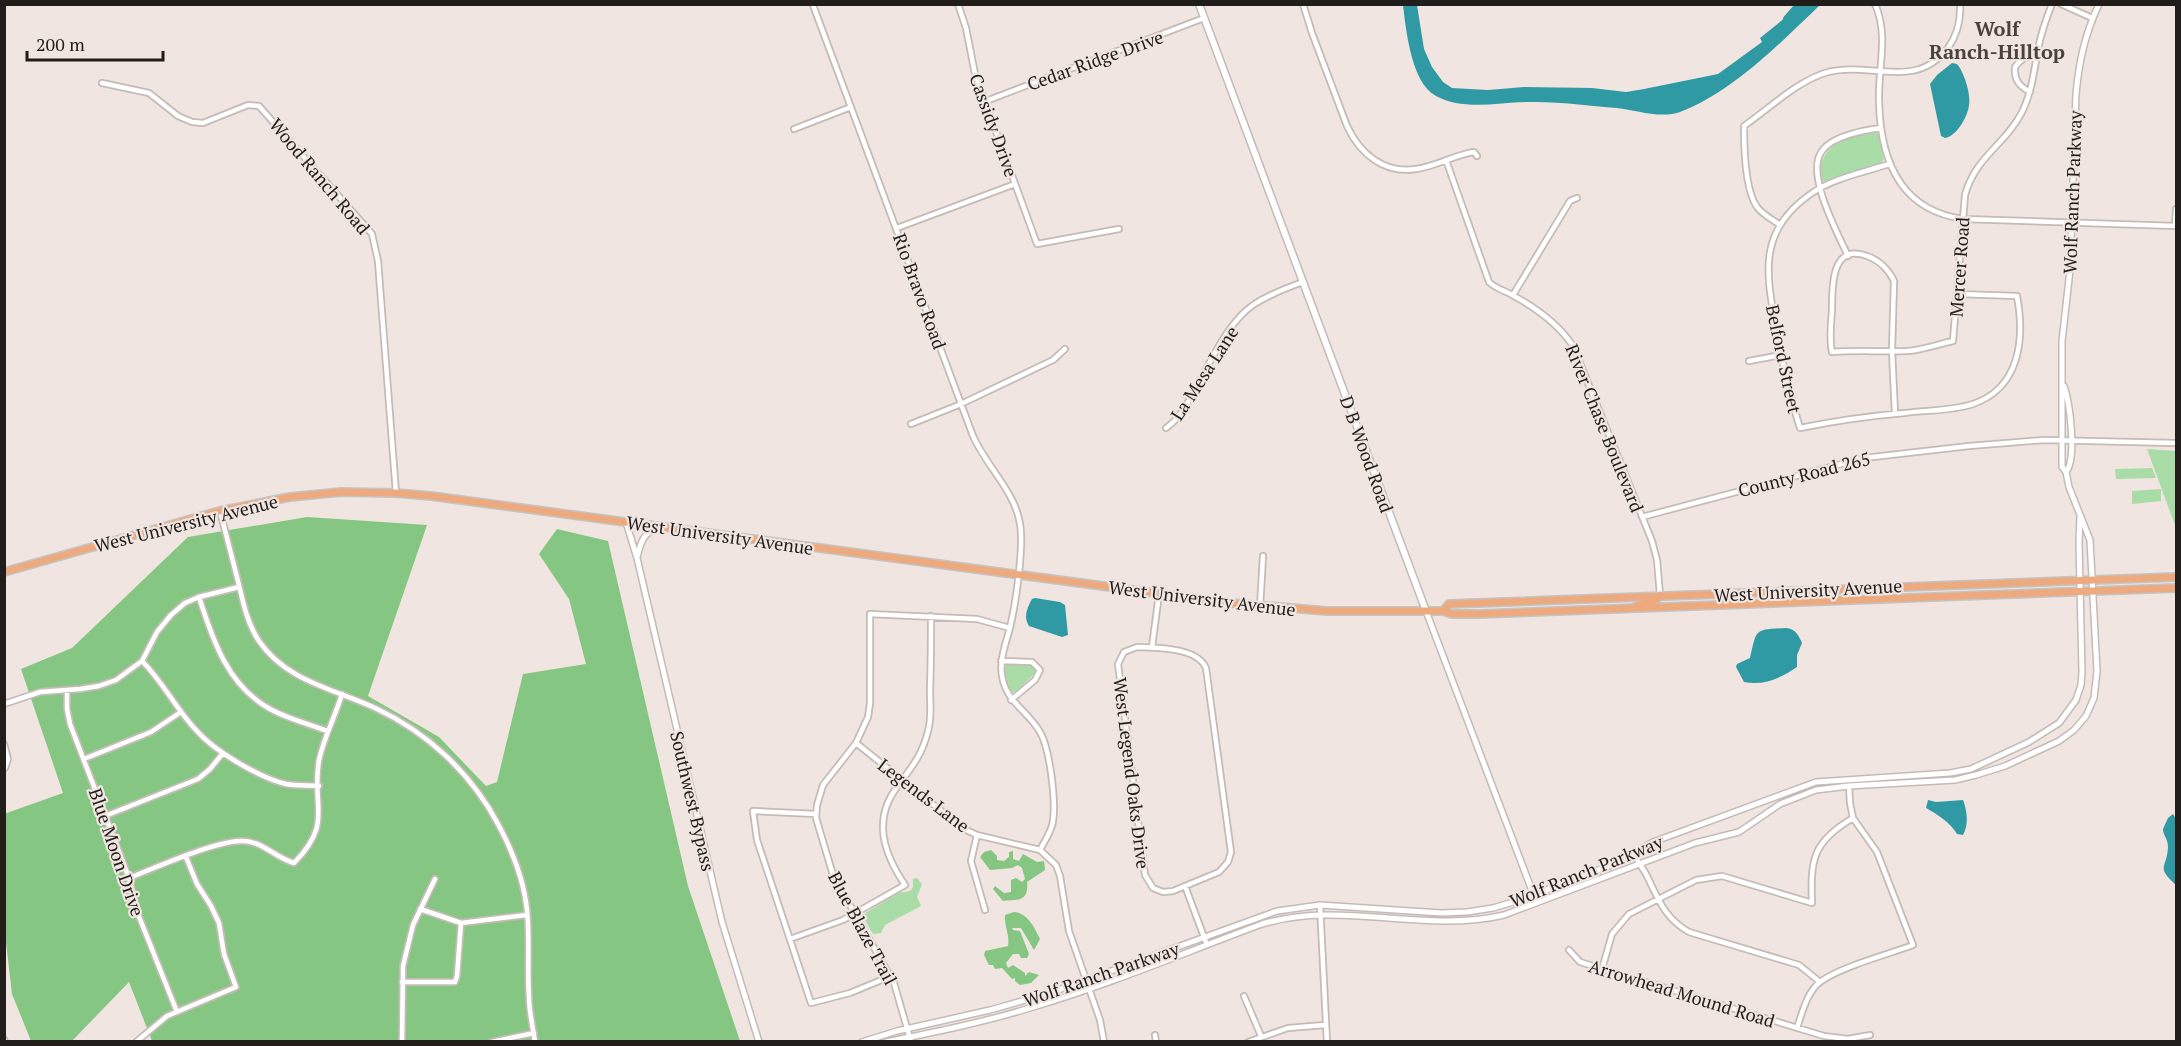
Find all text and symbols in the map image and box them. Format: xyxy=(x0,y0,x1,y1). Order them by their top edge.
district label: Wolf Ranch-Hilltop xyxy=(1929,15,2065,65)
scale bar xyxy=(27,24,164,62)
street label: Cedar Ridge Drive xyxy=(1024,24,1166,96)
text: 200 m xyxy=(36,32,85,56)
street label: Cassidy Drive xyxy=(964,70,1024,180)
street label: Wolf Ranch Parkway xyxy=(2057,109,2087,274)
street label: Wood Ranch Road xyxy=(264,113,376,239)
street label: Mercer Road xyxy=(1944,216,1974,318)
street label: Rio Bravo Road xyxy=(888,230,952,352)
street label: Belford Street xyxy=(1761,302,1807,416)
street label: La Mesa Lane xyxy=(1165,321,1243,425)
street label: River Chase Boulevard xyxy=(1560,340,1650,516)
street label: D B Wood Road xyxy=(1335,392,1399,516)
street label: County Road 265 xyxy=(1735,446,1873,502)
street label: West University Avenue xyxy=(92,489,280,557)
street label: West University Avenue xyxy=(625,510,815,560)
street label: West University Avenue xyxy=(1713,573,1903,607)
street label: West University Avenue xyxy=(1107,575,1297,621)
street label: West Legend Oaks Drive xyxy=(1108,676,1156,870)
street label: Southwest Bypass xyxy=(665,729,721,873)
street label: Legends Lane xyxy=(873,753,975,837)
street label: Blue Moon Drive xyxy=(84,785,150,919)
street label: Wolf Ranch Parkway xyxy=(1506,829,1667,913)
street label: Blue Blaze Trail xyxy=(823,867,903,989)
street label: Wolf Ranch Parkway xyxy=(1020,936,1183,1012)
street label: Arrowhead Mound Road xyxy=(1586,953,1778,1033)

